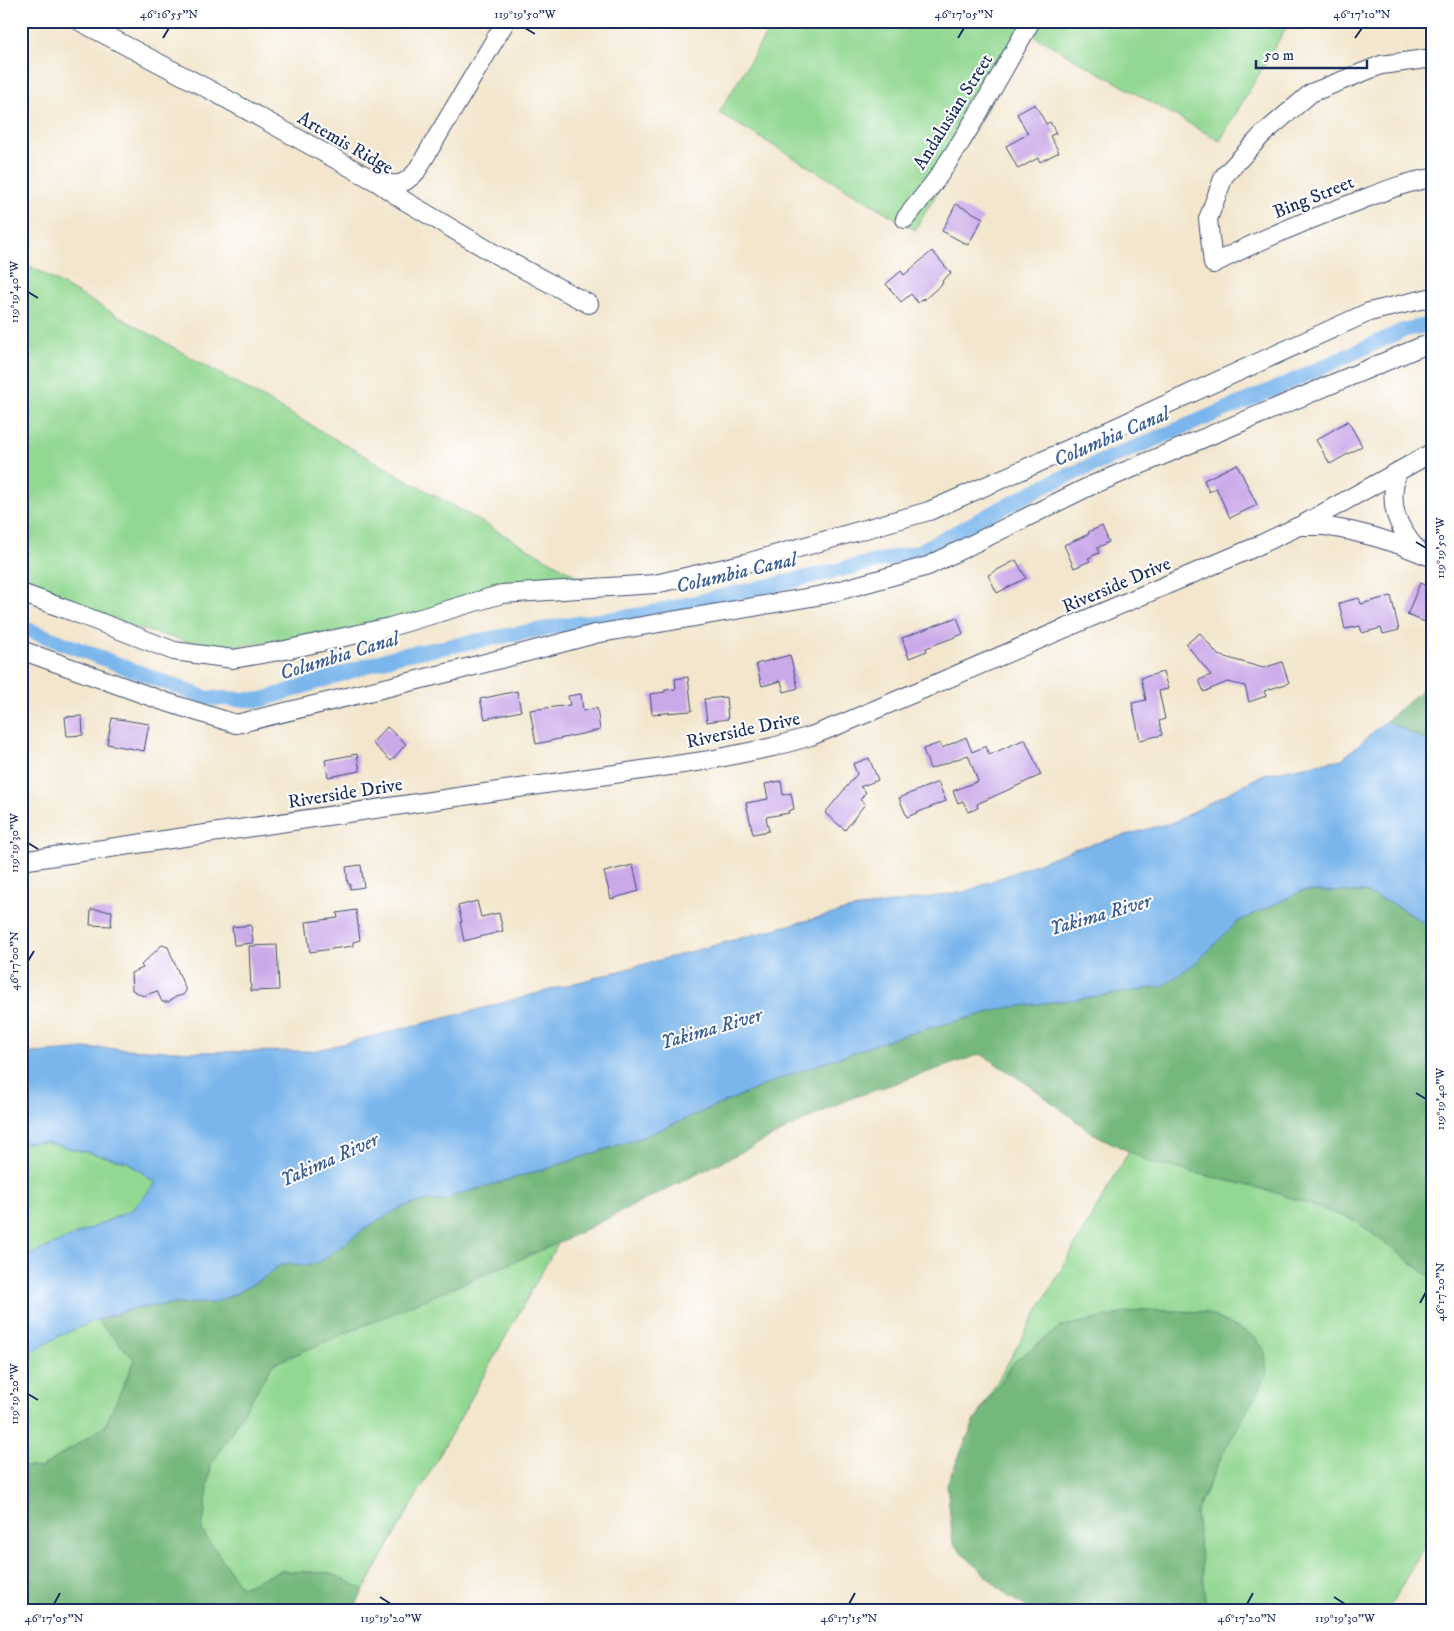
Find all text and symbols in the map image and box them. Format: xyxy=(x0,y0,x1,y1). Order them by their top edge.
text: 46°16'55"N xyxy=(140,7,198,22)
text: 119°19'50"W xyxy=(494,7,557,22)
text: 46°17'05"N xyxy=(934,7,994,22)
text: 46°17'10"N xyxy=(1333,7,1391,22)
scale bar xyxy=(1256,38,1368,70)
text: 50 m xyxy=(1264,46,1294,65)
street label: Andalusian Street xyxy=(908,49,998,174)
street label: Artemis Ridge xyxy=(293,107,397,180)
street label: Bing Street xyxy=(1270,171,1357,224)
text: 119°19'40"W xyxy=(7,260,22,323)
water label: Columbia Canal xyxy=(1050,401,1175,473)
text: 119°19'50"W xyxy=(1433,516,1448,579)
water label: Columbia Canal xyxy=(673,547,801,600)
street label: Riverside Drive xyxy=(1059,552,1174,619)
water label: Columbia Canal xyxy=(277,626,404,686)
street label: Riverside Drive xyxy=(684,707,802,754)
street label: Riverside Drive xyxy=(286,773,404,814)
text: 119°19'30"W xyxy=(7,812,22,873)
water label: Yakima River xyxy=(1047,888,1156,942)
text: 46°17'00"N xyxy=(7,931,22,991)
water label: Yakima River xyxy=(658,1002,767,1056)
text: 119°19'40"W xyxy=(1433,1067,1448,1130)
water label: Yakima River xyxy=(277,1127,384,1193)
text: 46°17'20"N xyxy=(1433,1262,1448,1321)
text: 119°19'20"W xyxy=(7,1362,22,1425)
text: 46°17'05"N xyxy=(24,1611,84,1626)
text: 119°19'20"W xyxy=(360,1611,423,1626)
text: 46°17'15"N xyxy=(821,1611,878,1626)
text: 46°17'20"N xyxy=(1218,1611,1277,1626)
text: 119°19'30"W xyxy=(1315,1611,1376,1626)

